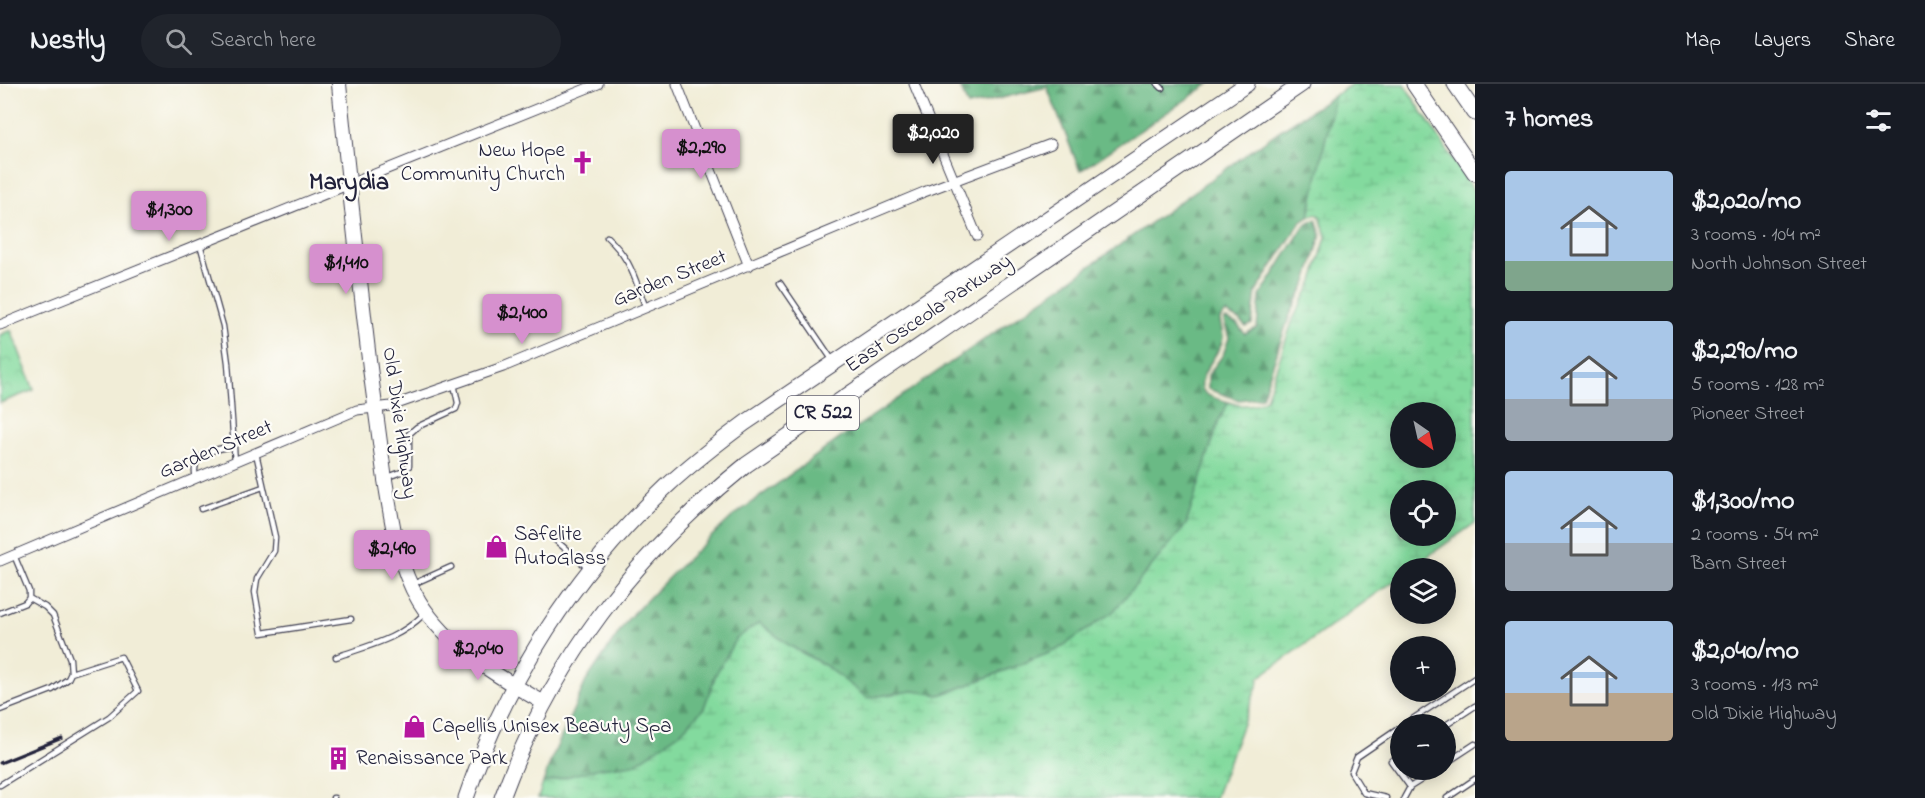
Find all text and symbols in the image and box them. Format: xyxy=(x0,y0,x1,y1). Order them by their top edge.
search box xyxy=(141,14,561,68)
text: Nestly xyxy=(30,21,105,62)
icon: search xyxy=(162,25,195,58)
text: Search here xyxy=(210,25,316,57)
text: Map xyxy=(1685,26,1721,56)
text: Layers xyxy=(1754,26,1811,56)
text: Share xyxy=(1844,26,1895,56)
text: 7 homes xyxy=(1505,101,1593,139)
icon: filters xyxy=(1862,104,1895,137)
pin: $2,020 xyxy=(884,114,982,165)
text: $2,020 xyxy=(907,119,959,148)
pin: $2,290 xyxy=(652,129,750,180)
text: $2,290 xyxy=(676,134,726,163)
place label: New Hope Community Church xyxy=(401,136,566,192)
church icon: New Hope Community Church xyxy=(570,150,596,176)
district label: Marydia xyxy=(309,166,389,202)
text: $2,020/mo xyxy=(1691,183,1801,221)
pin: $1,300 xyxy=(120,191,218,242)
icon: home xyxy=(1553,195,1625,267)
text: $1,300 xyxy=(145,196,193,225)
text: 3 rooms · 104 m² xyxy=(1691,221,1821,250)
street label: Garden Street xyxy=(608,242,732,316)
pin: $1,410 xyxy=(297,244,395,295)
street label: East Osceola Parkway xyxy=(840,247,1020,383)
text: $1,410 xyxy=(323,249,369,278)
text: North Johnson Street xyxy=(1691,250,1867,279)
pin: $2,400 xyxy=(473,294,571,345)
text: $2,400 xyxy=(497,299,548,328)
text: $2,290/mo xyxy=(1691,333,1798,371)
street label: Old Dixie Highway xyxy=(372,345,424,501)
icon: home xyxy=(1553,345,1625,417)
text: 5 rooms · 128 m² xyxy=(1691,371,1825,400)
road number: CR 522 xyxy=(787,396,859,430)
text: Pioneer Street xyxy=(1691,400,1805,429)
north arrow xyxy=(1390,402,1456,468)
map controls xyxy=(1390,402,1456,780)
street label: Garden Street xyxy=(155,413,277,487)
button: locate xyxy=(1390,480,1456,546)
text: $1,300/mo xyxy=(1691,483,1794,521)
icon: home xyxy=(1553,495,1625,567)
place label: Safelite AutoGlass xyxy=(514,520,606,574)
text: 2 rooms · 54 m² xyxy=(1691,521,1819,550)
pin: $2,490 xyxy=(343,530,441,581)
shop icon: Safelite AutoGlass xyxy=(483,534,509,560)
text: $2,490 xyxy=(368,535,416,564)
text: Barn Street xyxy=(1691,550,1787,579)
button: layers xyxy=(1390,558,1456,624)
pin: $2,040 xyxy=(429,630,527,681)
text: $2,040/mo xyxy=(1691,633,1799,671)
text: $2,040 xyxy=(453,635,504,664)
button: + xyxy=(1390,636,1456,702)
icon: home xyxy=(1553,645,1625,717)
text: 3 rooms · 113 m² xyxy=(1691,671,1819,700)
text: Old Dixie Highway xyxy=(1691,700,1837,729)
place label: Capellis Unisex Beauty Spa xyxy=(432,712,672,744)
shop icon: Capellis Unisex Beauty Spa xyxy=(401,714,427,740)
button: − xyxy=(1390,714,1456,780)
place label: Renaissance Park xyxy=(356,744,508,774)
building icon: Renaissance Park xyxy=(325,746,351,772)

